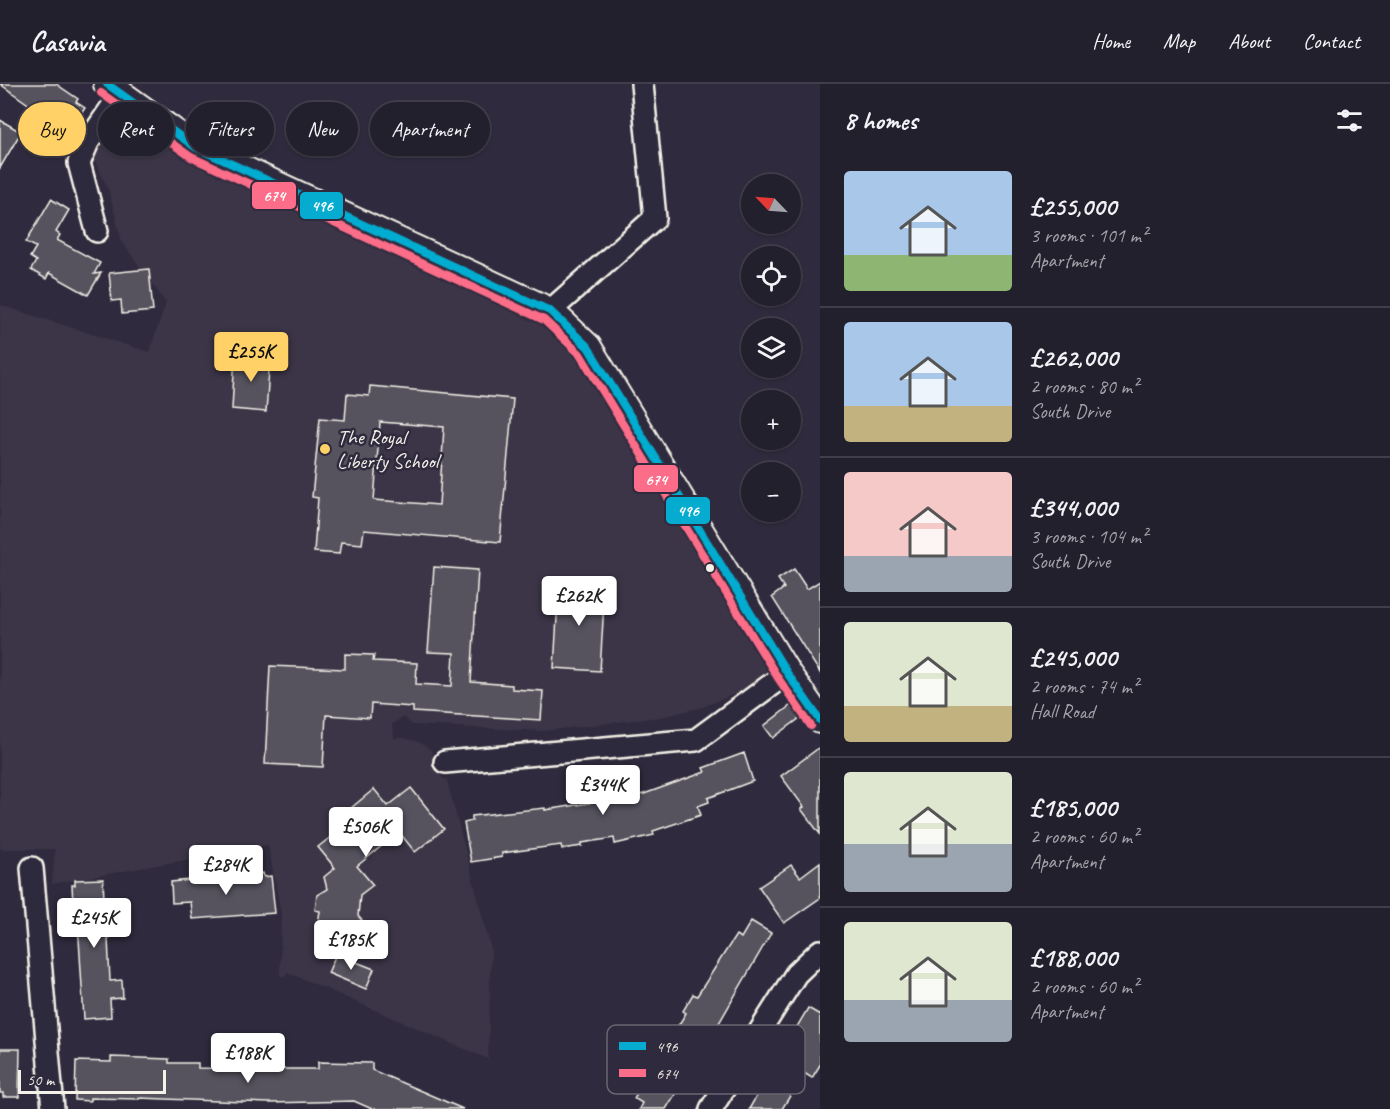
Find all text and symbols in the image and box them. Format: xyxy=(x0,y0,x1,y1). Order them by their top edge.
text: Casavia xyxy=(30,24,104,59)
text: Home xyxy=(1092,28,1130,54)
text: Map xyxy=(1163,28,1195,54)
text: About xyxy=(1228,28,1270,54)
text: Contact xyxy=(1303,28,1360,54)
chip: Buy xyxy=(18,102,86,156)
chip: Rent xyxy=(98,102,174,156)
chip: Filters xyxy=(186,102,274,156)
chip: New xyxy=(286,102,358,156)
chip: Apartment xyxy=(370,102,490,156)
text: 8 homes xyxy=(844,104,917,137)
icon: filters xyxy=(1333,104,1366,137)
north arrow xyxy=(741,174,801,234)
map controls xyxy=(741,174,801,522)
line badge: 674 xyxy=(251,181,297,210)
text: 674 xyxy=(263,186,287,206)
text: £255,000 xyxy=(1030,190,1116,223)
line badge: 496 xyxy=(299,191,344,220)
icon: home xyxy=(892,195,964,267)
text: 496 xyxy=(311,196,334,216)
text: 3 rooms · 101 m² xyxy=(1030,223,1147,248)
button: locate xyxy=(741,246,801,306)
text: Apartment xyxy=(1030,248,1103,273)
button: layers xyxy=(741,318,801,378)
pin: £255K xyxy=(209,332,293,383)
text: £255K xyxy=(228,339,274,364)
text: £262,000 xyxy=(1030,341,1118,374)
icon: home xyxy=(892,346,964,418)
text: 2 rooms · 80 m² xyxy=(1030,374,1138,399)
button: + xyxy=(741,390,801,450)
text: South Drive xyxy=(1030,399,1110,424)
place label: The Royal Liberty School xyxy=(337,424,442,474)
marker: The Royal Liberty School xyxy=(318,442,332,456)
button: − xyxy=(741,462,801,522)
line badge: 674 xyxy=(633,464,679,493)
text: 674 xyxy=(645,470,669,490)
text: £344,000 xyxy=(1030,491,1117,524)
line badge: 496 xyxy=(665,496,711,525)
icon: home xyxy=(892,496,964,568)
text: 496 xyxy=(677,501,700,521)
text: 3 rooms · 104 m² xyxy=(1030,524,1147,549)
text: South Drive xyxy=(1030,549,1110,574)
unlabelled marker xyxy=(704,562,716,574)
pin: £262K xyxy=(537,576,621,627)
text: £262K xyxy=(556,583,602,608)
text: £245,000 xyxy=(1030,641,1117,674)
icon: home xyxy=(892,646,964,718)
text: 2 rooms · 74 m² xyxy=(1030,674,1138,699)
text: Hall Road xyxy=(1030,699,1095,724)
pin: £344K xyxy=(561,765,645,816)
text: £344K xyxy=(580,772,626,797)
text: £185,000 xyxy=(1030,791,1117,824)
icon: home xyxy=(892,796,964,868)
pin: £506K xyxy=(324,807,408,858)
text: £506K xyxy=(343,814,389,839)
text: 2 rooms · 60 m² xyxy=(1030,824,1138,849)
pin: £284K xyxy=(184,845,268,896)
text: Apartment xyxy=(1030,849,1103,874)
text: £284K xyxy=(203,852,249,877)
pin: £245K xyxy=(52,898,136,949)
text: £245K xyxy=(71,905,117,930)
pin: £185K xyxy=(309,920,393,971)
text: £185K xyxy=(328,927,374,952)
text: £188,000 xyxy=(1030,941,1117,974)
icon: home xyxy=(892,946,964,1018)
text: 2 rooms · 60 m² xyxy=(1030,974,1138,999)
text: Apartment xyxy=(1030,999,1103,1024)
legend xyxy=(607,1025,805,1094)
pin: £188K xyxy=(206,1033,290,1084)
text: 496 xyxy=(656,1037,678,1057)
text: £188K xyxy=(225,1040,271,1065)
text: 674 xyxy=(656,1064,679,1084)
scale bar xyxy=(18,1067,166,1094)
text: 50 m xyxy=(27,1070,54,1090)

